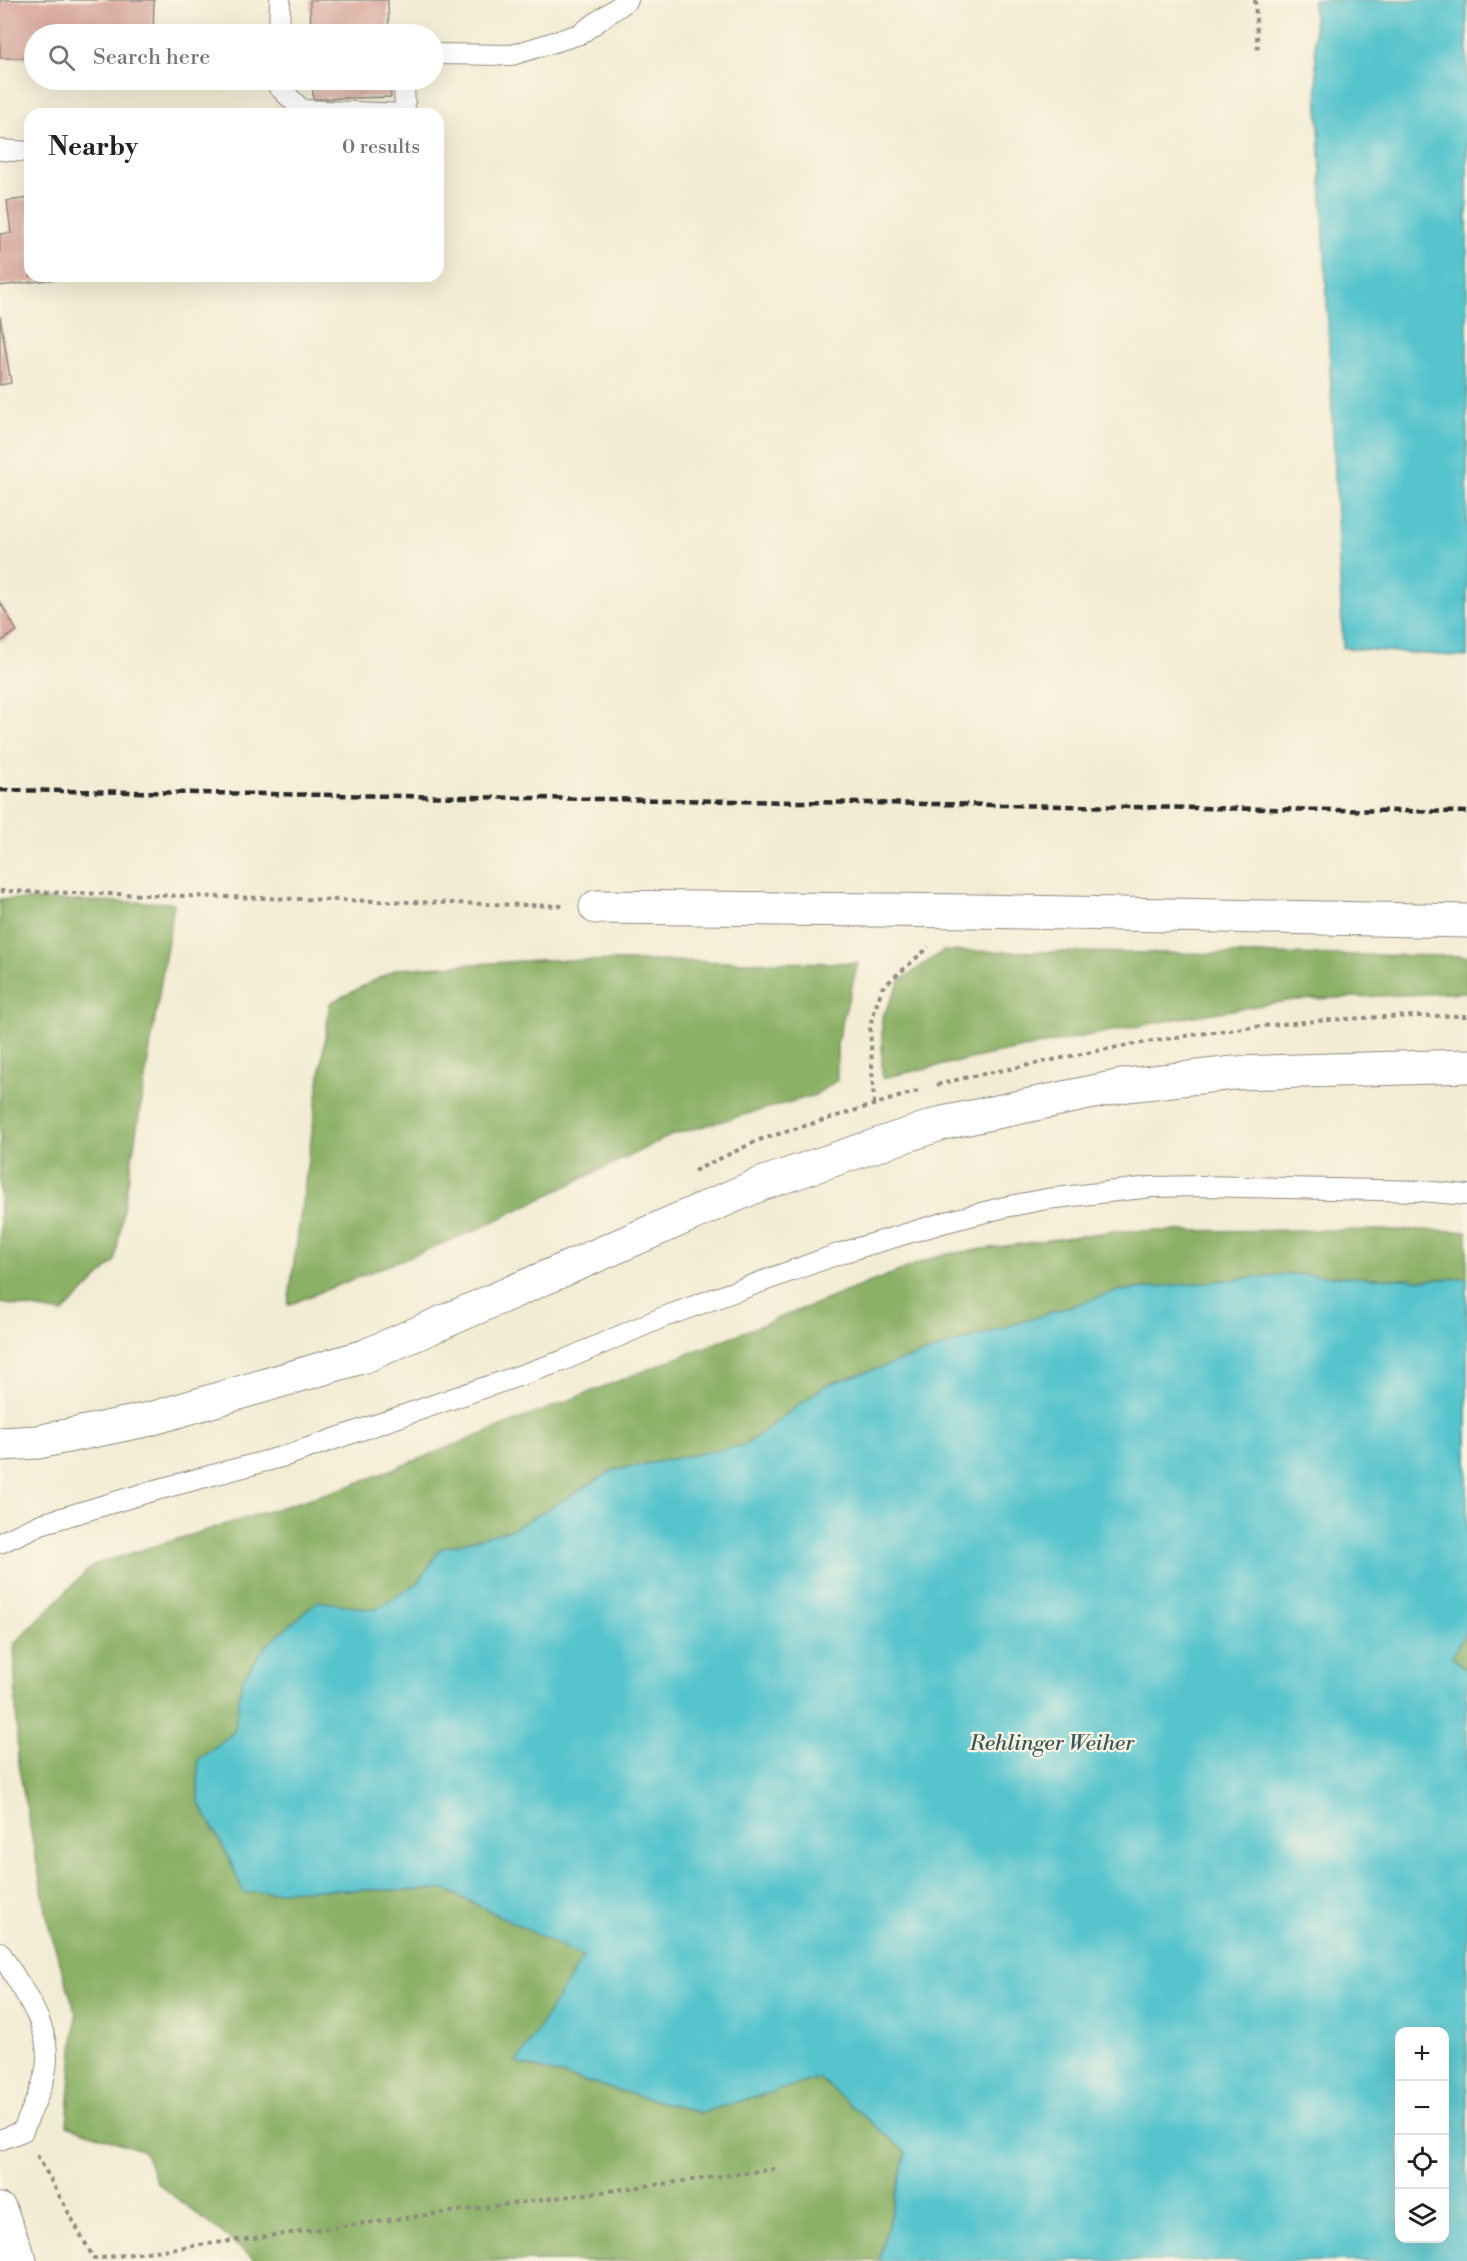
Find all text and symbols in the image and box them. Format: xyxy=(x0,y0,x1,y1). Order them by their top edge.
search box xyxy=(24,24,444,90)
icon: search xyxy=(45,41,78,74)
text: Search here xyxy=(93,44,210,71)
text: Nearby xyxy=(48,131,138,163)
text: 0 results xyxy=(342,135,420,160)
water label: Rehlinger Weiher xyxy=(969,1730,1135,1757)
map controls xyxy=(1395,2027,1449,2243)
button: + xyxy=(1395,2027,1449,2081)
button: − xyxy=(1395,2081,1449,2135)
button: locate xyxy=(1395,2135,1449,2189)
button: layers xyxy=(1395,2189,1449,2243)

